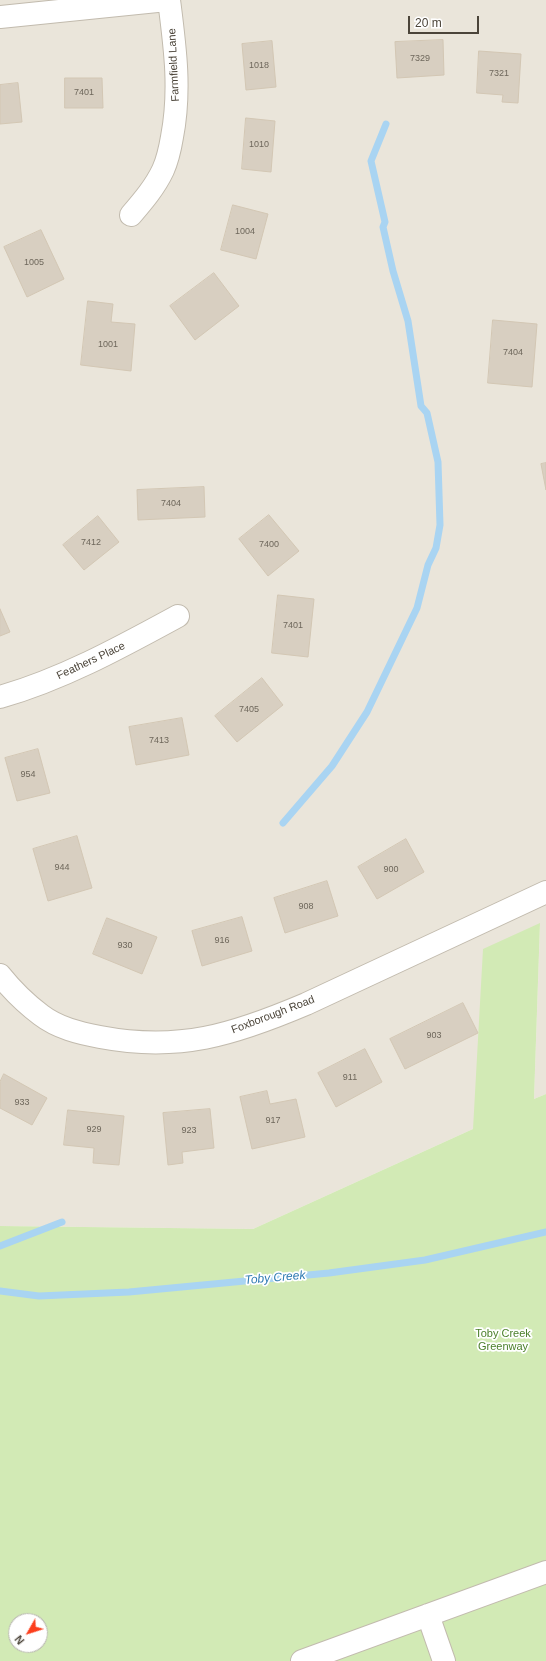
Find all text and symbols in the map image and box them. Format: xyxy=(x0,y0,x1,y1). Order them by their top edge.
scale bar xyxy=(410,8,481,34)
text: 20 m xyxy=(415,16,442,30)
street label: Farmfield Lane xyxy=(165,28,183,102)
house number: 7329 xyxy=(410,54,430,64)
house number: 1018 xyxy=(249,61,269,71)
house number: 7321 xyxy=(489,69,509,79)
house number: 7401 xyxy=(74,88,94,98)
house number: 1010 xyxy=(249,140,269,150)
house number: 1004 xyxy=(235,227,255,237)
house number: 1005 xyxy=(24,258,44,268)
house number: 1001 xyxy=(98,340,118,350)
house number: 7404 xyxy=(503,348,523,358)
house number: 7404 xyxy=(161,499,181,509)
house number: 7412 xyxy=(81,538,101,548)
house number: 7400 xyxy=(259,540,279,550)
house number: 7401 xyxy=(283,621,303,631)
street label: Feathers Place xyxy=(55,639,127,683)
house number: 7405 xyxy=(239,705,259,715)
house number: 7413 xyxy=(149,736,169,746)
house number: 954 xyxy=(20,770,36,780)
house number: 944 xyxy=(54,863,70,873)
house number: 900 xyxy=(383,865,399,875)
house number: 908 xyxy=(298,902,314,912)
house number: 916 xyxy=(214,936,230,946)
house number: 930 xyxy=(117,941,133,951)
street label: Foxborough Road xyxy=(230,993,316,1037)
house number: 903 xyxy=(426,1031,442,1041)
house number: 911 xyxy=(343,1073,357,1083)
house number: 933 xyxy=(14,1098,30,1108)
house number: 917 xyxy=(265,1116,281,1126)
house number: 929 xyxy=(86,1125,102,1135)
house number: 923 xyxy=(181,1126,197,1136)
water label: Toby Creek xyxy=(244,1268,306,1288)
park label: Toby Creek Greenway xyxy=(475,1327,531,1353)
north arrow xyxy=(8,1613,48,1653)
text: N xyxy=(12,1633,27,1647)

